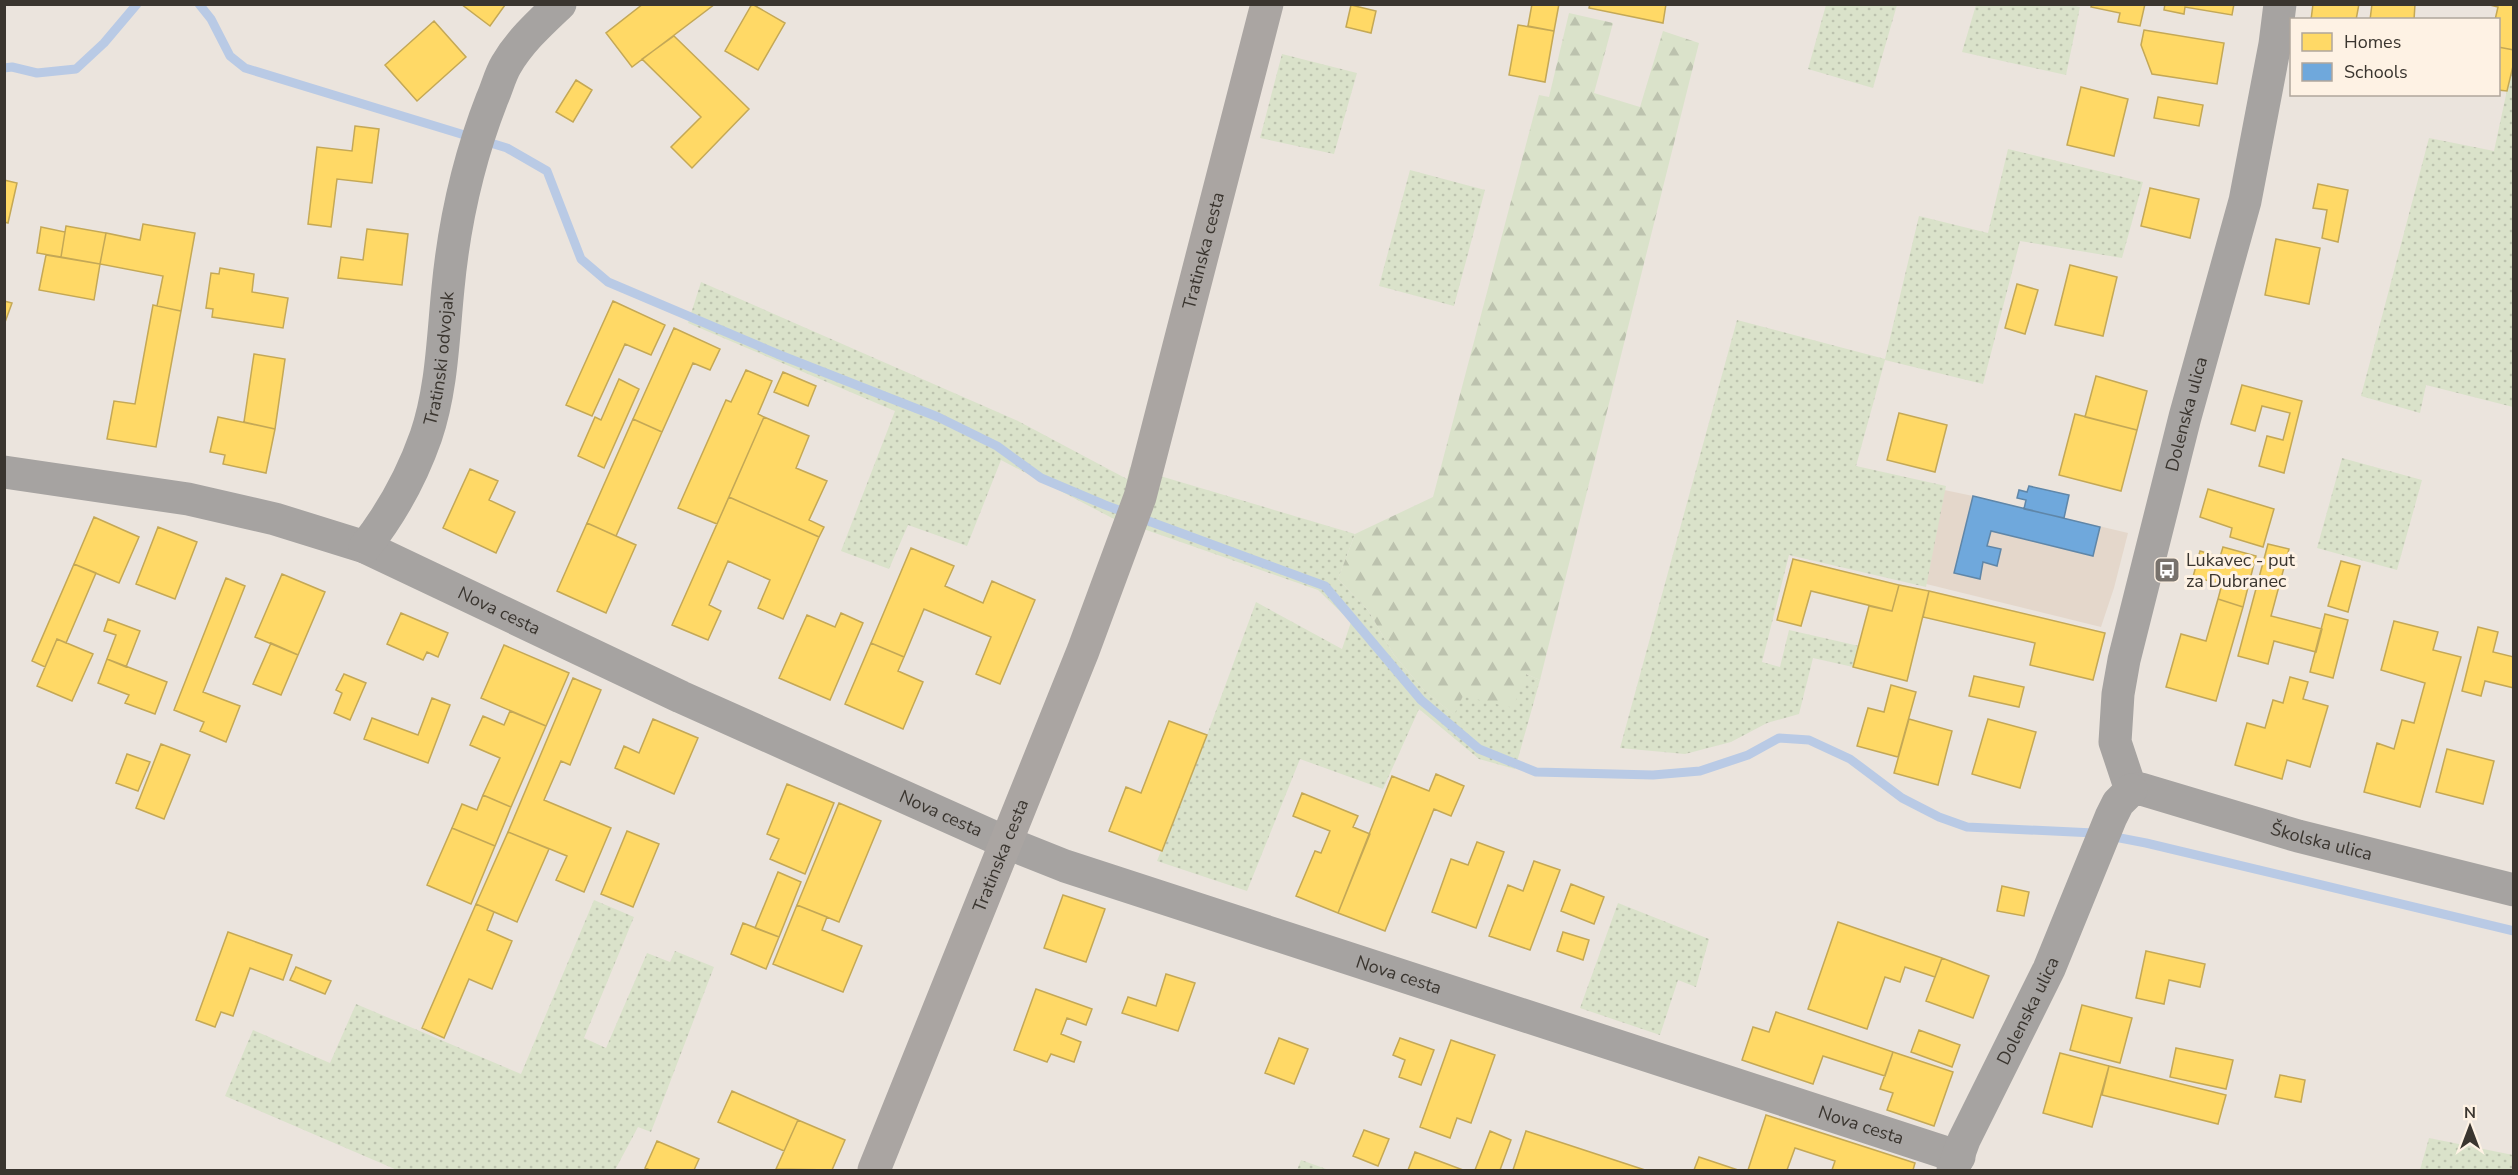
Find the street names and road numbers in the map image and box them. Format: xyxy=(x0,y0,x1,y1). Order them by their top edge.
street label: Tratinska cesta xyxy=(1177,190,1230,312)
street label: Tratinski odvojak xyxy=(418,289,460,428)
street label: Dolenska ulica xyxy=(2160,354,2213,474)
street label: Nova cesta xyxy=(454,581,544,641)
street label: Nova cesta xyxy=(896,784,986,842)
street label: Tratinska cesta xyxy=(967,795,1034,916)
street label: Školska ulica xyxy=(2268,816,2375,866)
street label: Nova cesta xyxy=(1353,950,1445,1000)
street label: Dolenska ulica xyxy=(1991,953,2065,1069)
street label: Nova cesta xyxy=(1815,1100,1907,1150)

